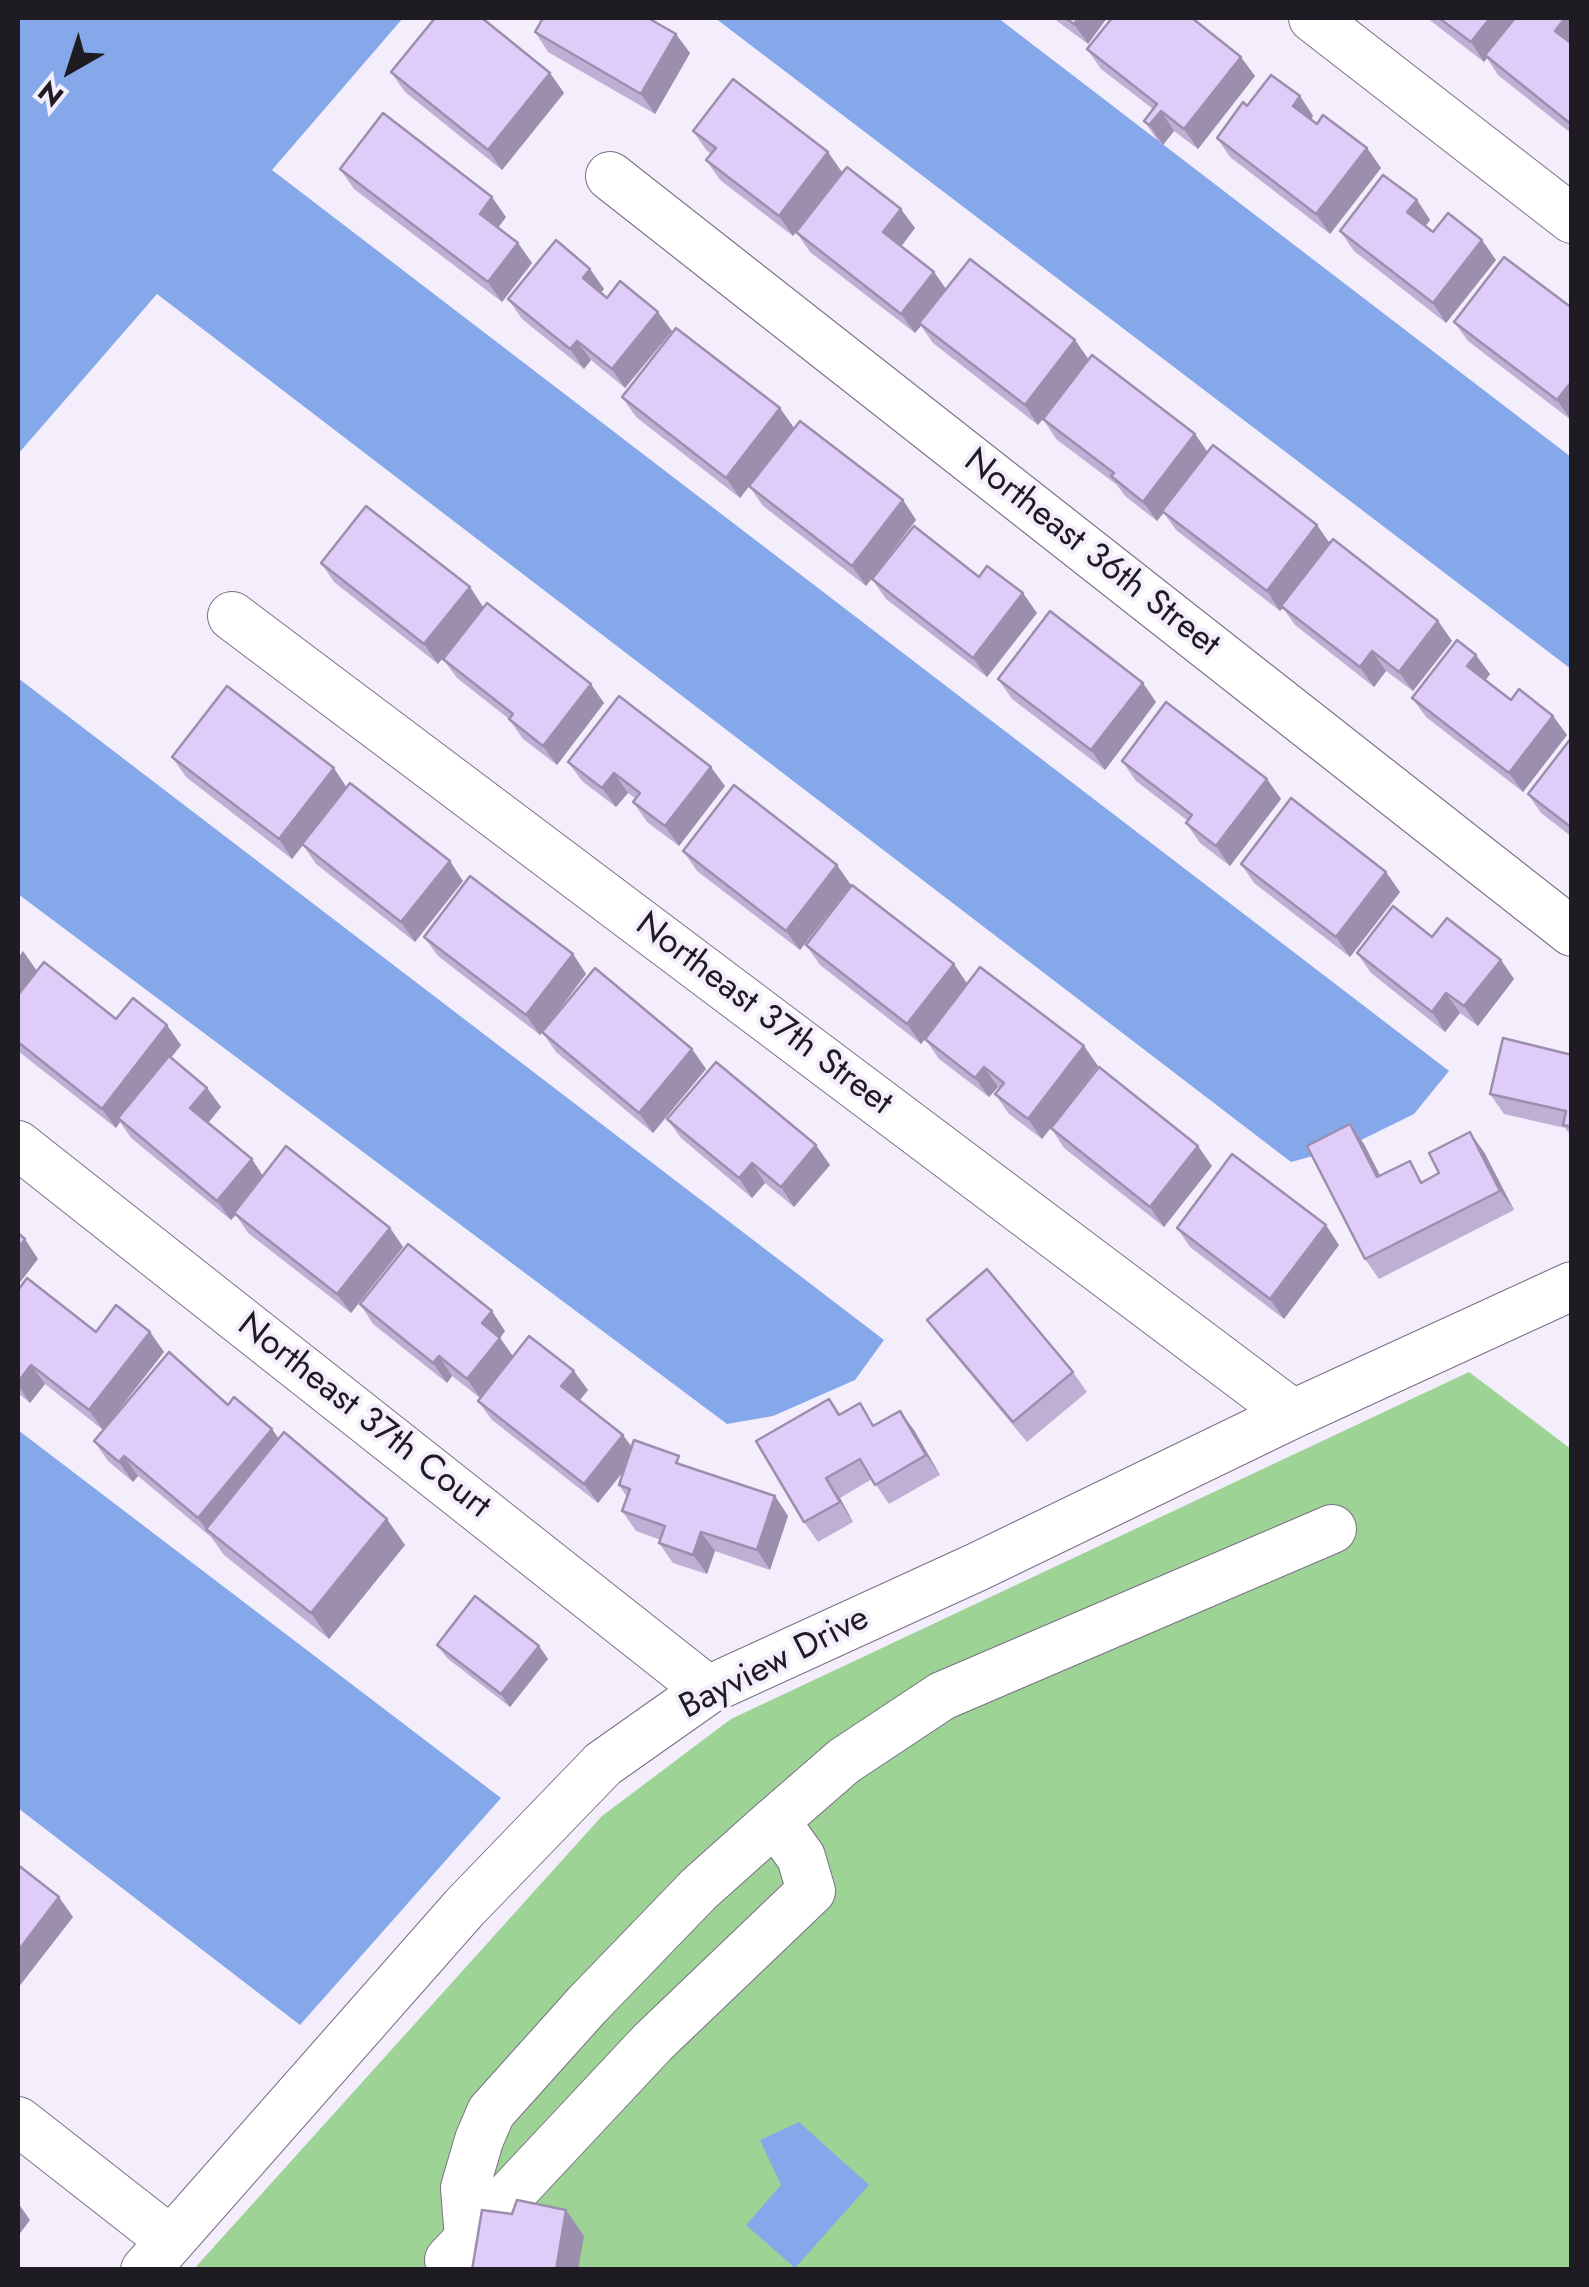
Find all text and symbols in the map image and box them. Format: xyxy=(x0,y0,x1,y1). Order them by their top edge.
north arrow xyxy=(20,20,120,120)
text: N xyxy=(29,71,72,117)
street label: Northeast 36th Street xyxy=(955,441,1227,667)
street label: Northeast 37th Street xyxy=(626,905,900,1125)
street label: Northeast 37th Court xyxy=(228,1305,498,1529)
street label: Bayview Drive xyxy=(673,1598,877,1730)

